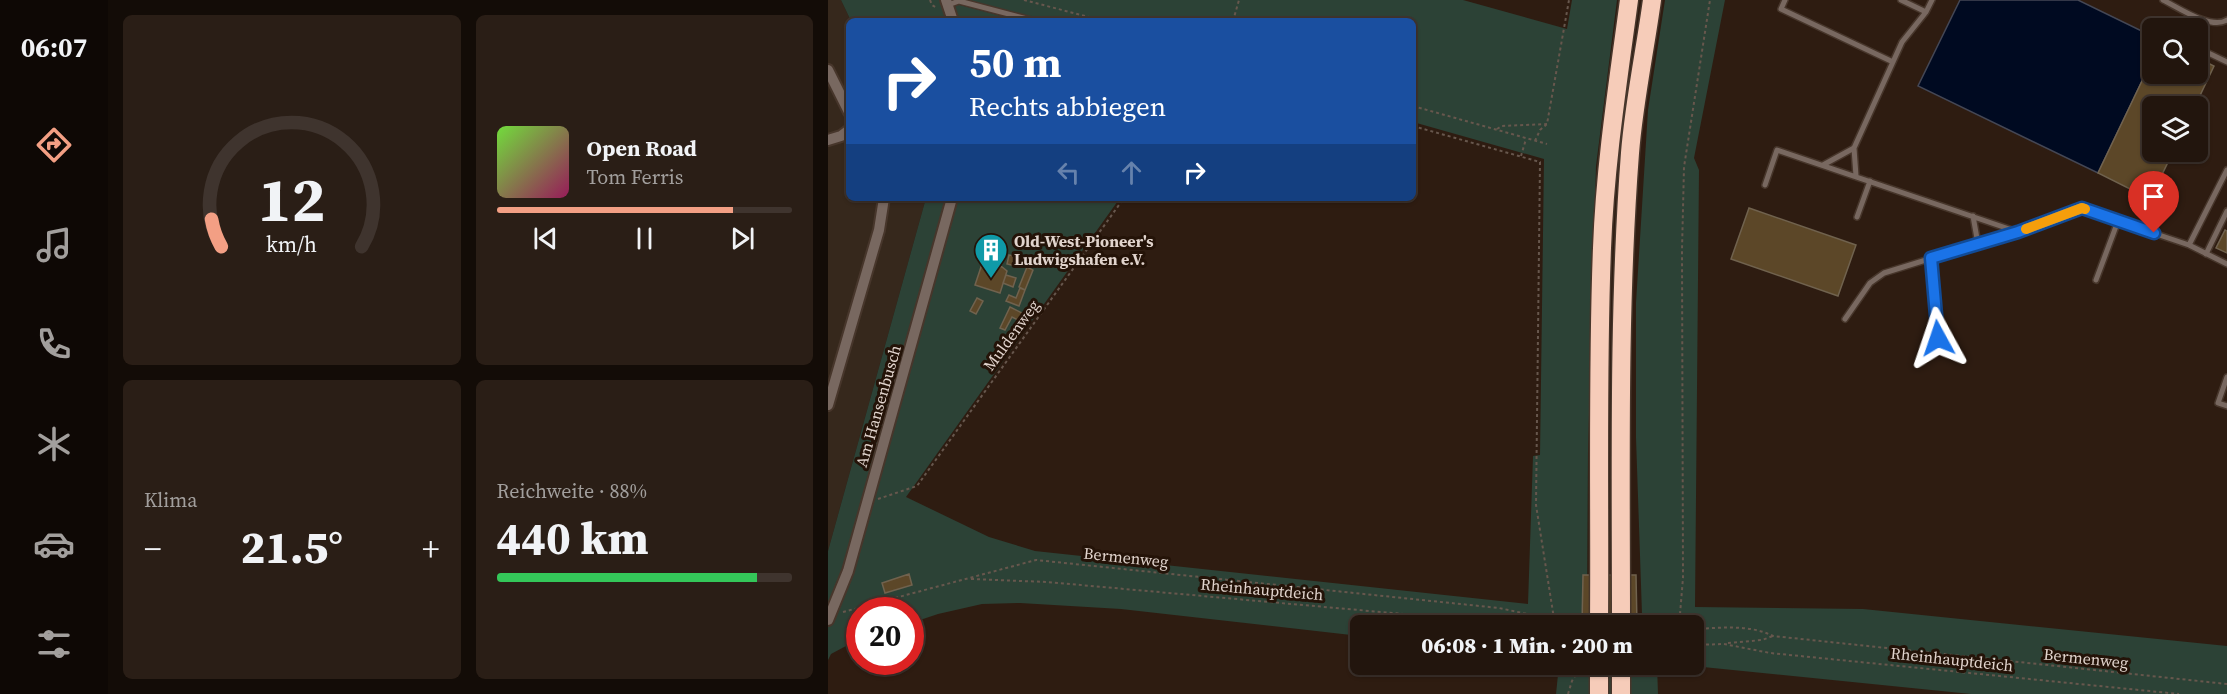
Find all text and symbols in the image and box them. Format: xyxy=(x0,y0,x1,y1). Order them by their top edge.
map controls xyxy=(2142,18,2208,162)
button: search xyxy=(2142,18,2208,84)
text: 06:07 xyxy=(21,29,87,66)
text: 50 m xyxy=(969,33,1062,91)
icon: right xyxy=(870,42,948,120)
text: Rechts abbiegen xyxy=(969,88,1166,125)
button: layers xyxy=(2142,96,2208,162)
icon: directions xyxy=(33,124,75,166)
text: Open Road xyxy=(587,133,697,163)
text: 12 xyxy=(258,156,326,242)
icon: left xyxy=(1052,156,1085,189)
icon: ahead xyxy=(1115,156,1148,189)
icon: right xyxy=(1178,156,1211,189)
text: Tom Ferris xyxy=(587,163,683,191)
pin xyxy=(2128,171,2179,233)
icon: arrive xyxy=(2137,180,2170,213)
icon: previous xyxy=(529,222,562,255)
icon: pause xyxy=(628,222,661,255)
icon: next xyxy=(726,222,759,255)
icon: music xyxy=(33,224,75,266)
place label: Old-West-Pioneer's Ludwigshafen e.V. xyxy=(1014,230,1153,270)
text: km/h xyxy=(266,231,317,260)
building icon: Old-West-Pioneer's Ludwigshafen e.V. xyxy=(973,232,1009,279)
street label: Muldenweg xyxy=(978,295,1044,375)
position arrow xyxy=(1906,306,1970,370)
icon: phone xyxy=(33,323,75,365)
street label: Am Hansenbusch xyxy=(850,342,906,470)
icon: climate xyxy=(33,423,75,465)
text: Reichweite · 88% xyxy=(497,477,647,505)
text: Klima xyxy=(144,486,197,514)
text: 440 km xyxy=(497,507,649,569)
text: 21.5° xyxy=(240,516,343,578)
icon: car xyxy=(33,523,75,565)
text: − xyxy=(144,526,162,571)
text: + xyxy=(422,526,440,571)
street label: Bermenweg xyxy=(1083,542,1169,572)
street label: Rheinhauptdeich xyxy=(1200,573,1325,605)
speed limit sign: 20 xyxy=(846,597,924,675)
icon: filters xyxy=(33,623,75,665)
text: 06:08 · 1 Min. · 200 m xyxy=(1421,630,1633,660)
street label: Rheinhauptdeich xyxy=(1890,642,2015,676)
street label: Bermenweg xyxy=(2043,643,2129,673)

